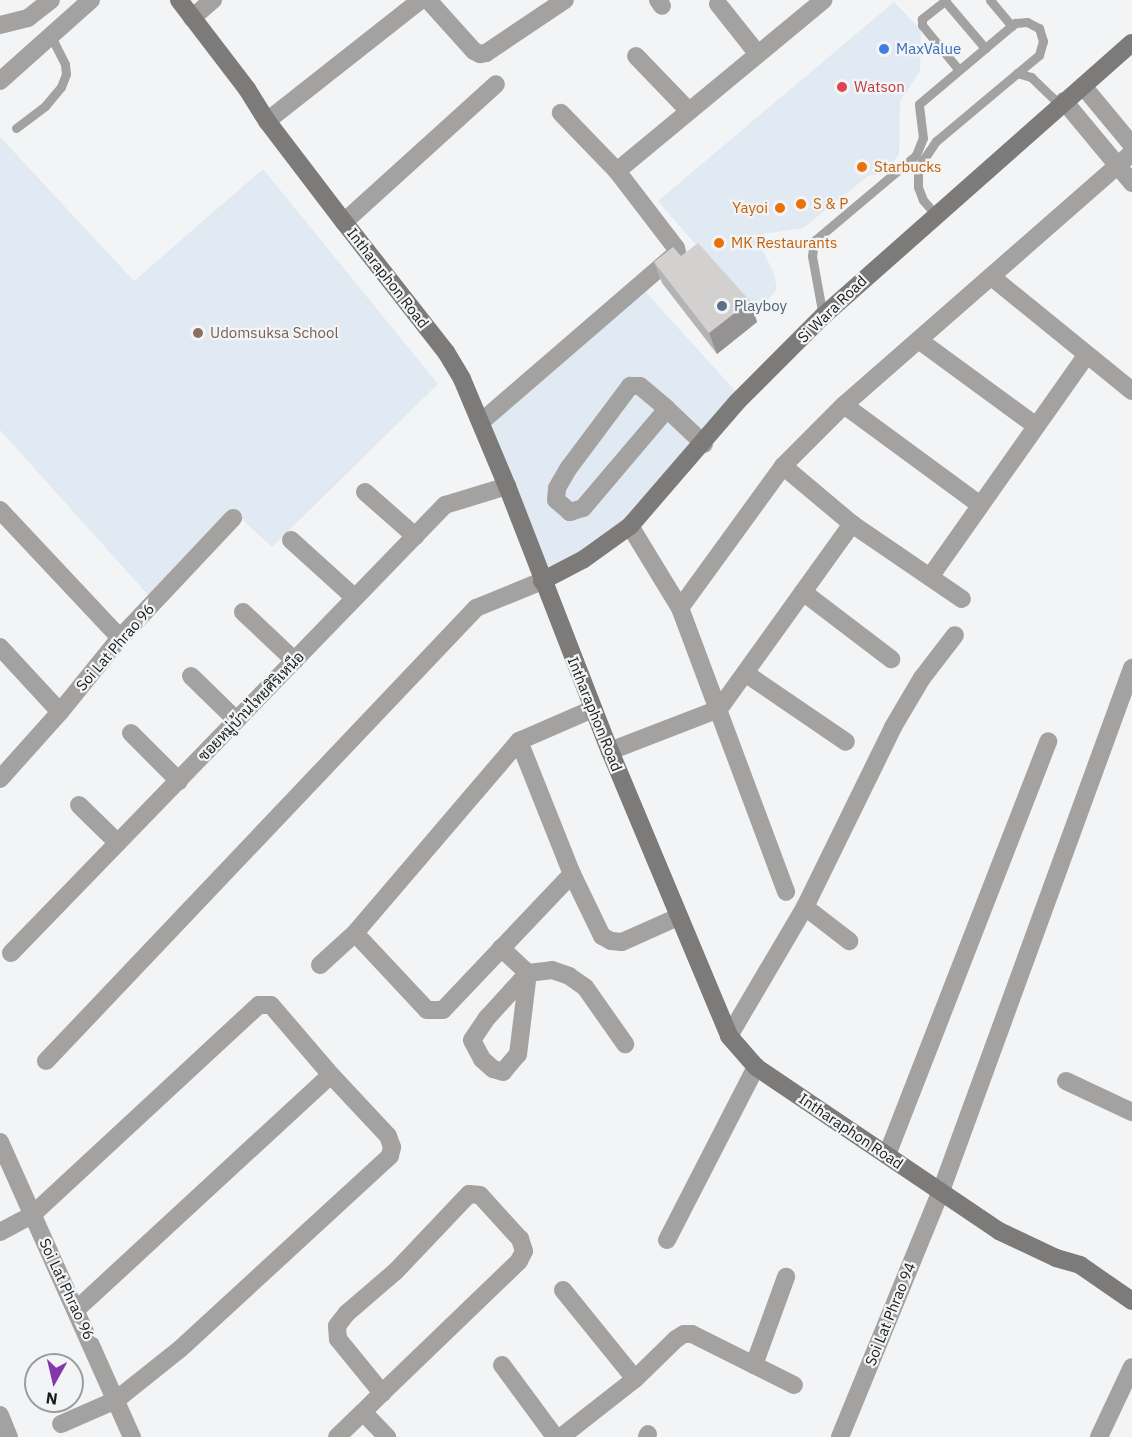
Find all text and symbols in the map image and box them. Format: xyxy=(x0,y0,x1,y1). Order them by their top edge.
place label: MaxValue xyxy=(896,40,961,58)
marker: MaxValue xyxy=(877,42,891,56)
place label: Watson xyxy=(854,78,905,96)
marker: Watson xyxy=(835,80,849,94)
place label: Starbucks xyxy=(874,158,941,176)
marker: Starbucks xyxy=(855,160,869,174)
place label: S & P xyxy=(813,195,848,213)
marker: S & P xyxy=(794,197,808,211)
place label: Yayoi xyxy=(732,199,768,217)
marker: Yayoi xyxy=(773,201,787,215)
street label: Intharaphon Road xyxy=(343,224,433,332)
place label: MK Restaurants xyxy=(731,234,837,252)
marker: MK Restaurants xyxy=(712,236,726,250)
street label: Si Wara Road xyxy=(794,272,870,346)
place label: Playboy xyxy=(734,297,787,315)
marker: Playboy xyxy=(715,299,729,313)
place label: Udomsuksa School xyxy=(210,324,338,342)
marker: Udomsuksa School xyxy=(191,326,205,340)
street label: Soi Lat Phrao 96 xyxy=(72,600,158,694)
street label: ซอยหมู่บ้านไทยศิริเหนือ xyxy=(194,648,308,764)
street label: Intharaphon Road xyxy=(564,654,626,774)
street label: Intharaphon Road xyxy=(795,1089,907,1173)
street label: Soi Lat Phrao 96 xyxy=(36,1235,98,1343)
street label: Soi Lat Phrao 94 xyxy=(861,1260,919,1368)
north arrow xyxy=(24,1353,84,1413)
text: N xyxy=(45,1388,59,1410)

